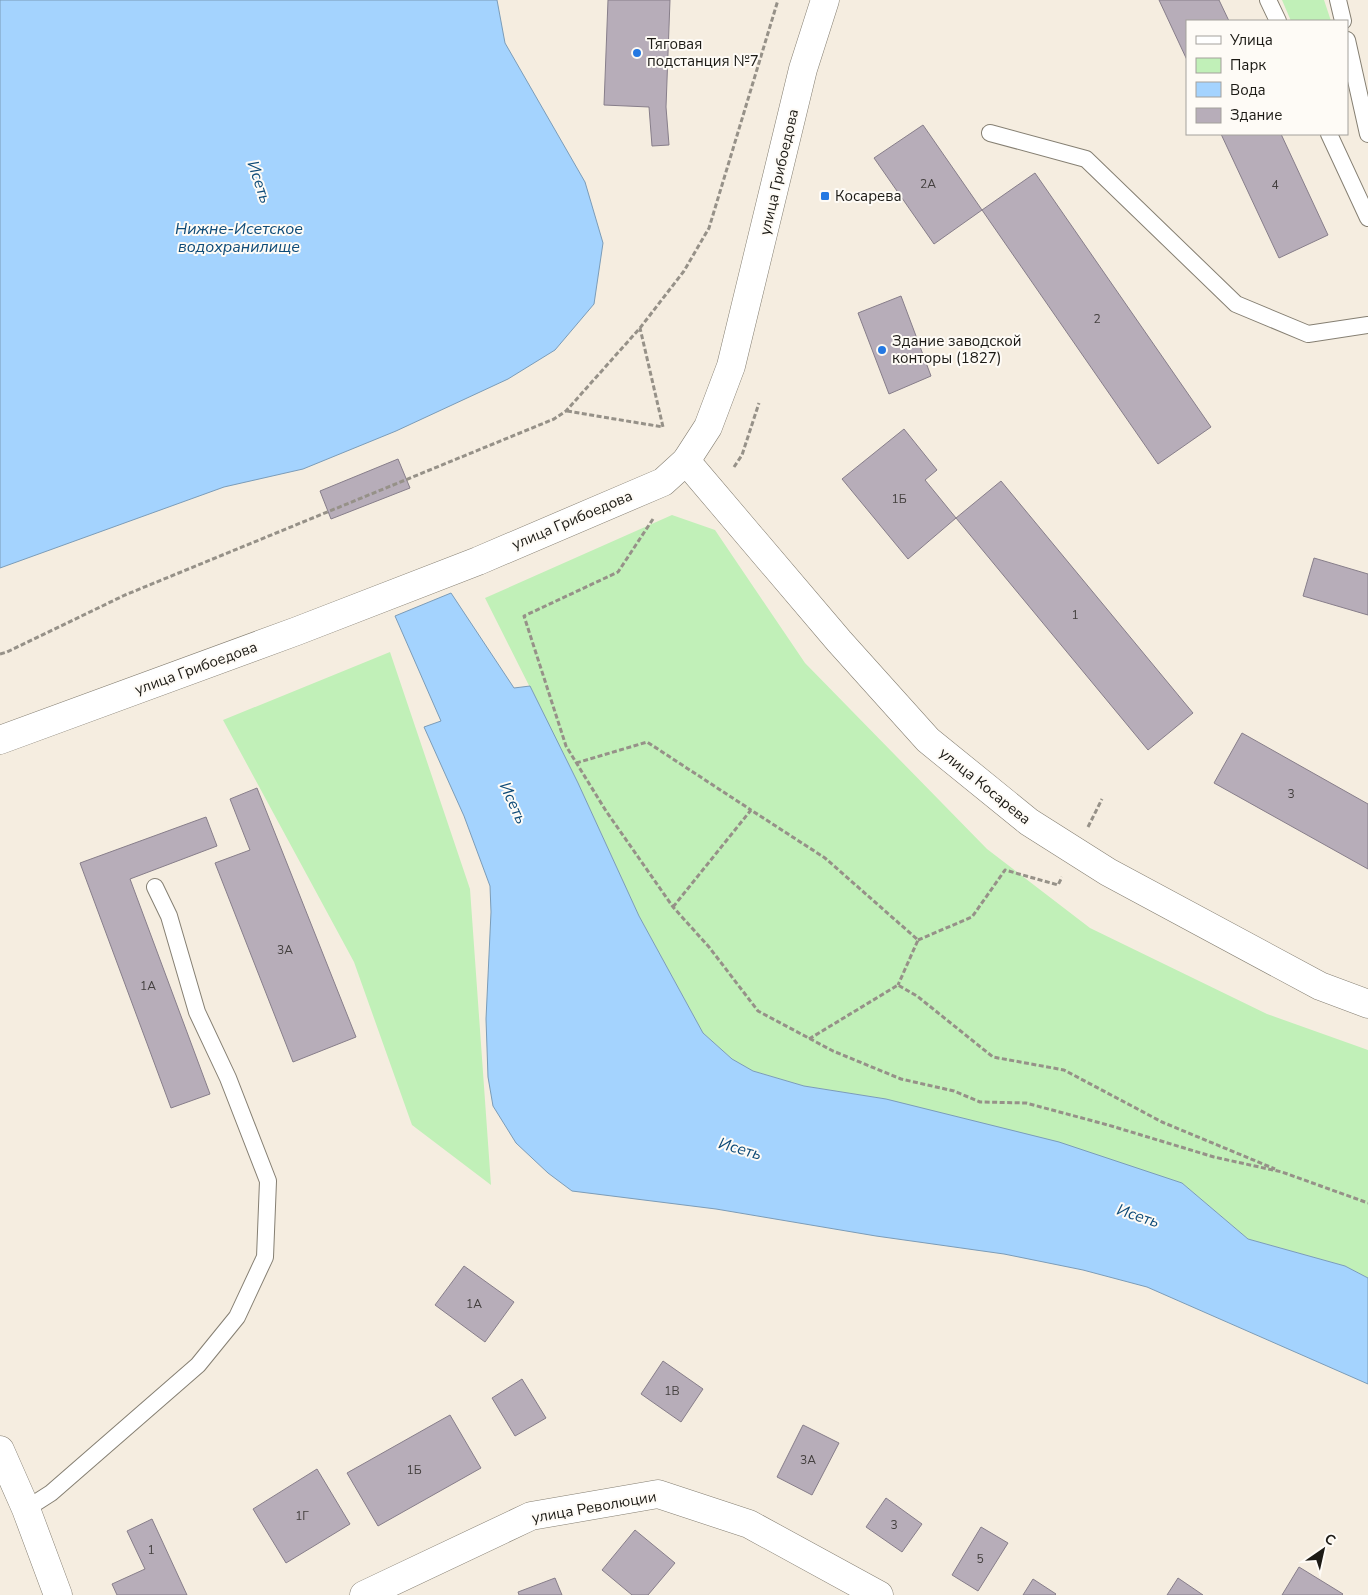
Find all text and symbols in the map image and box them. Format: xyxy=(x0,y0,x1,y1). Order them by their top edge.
legend xyxy=(1186,20,1348,135)
text: Улица xyxy=(1229,30,1273,50)
place label: Тяговая подстанция №7 xyxy=(647,34,759,71)
marker: Тяговая подстанция №7 xyxy=(631,47,643,59)
text: Парк xyxy=(1230,55,1266,75)
text: Вода xyxy=(1230,80,1266,100)
text: Здание xyxy=(1230,105,1282,125)
street label: улица Грибоедова xyxy=(755,107,803,237)
water label: Исеть xyxy=(241,158,277,206)
house number: 2А xyxy=(920,176,936,192)
house number: 4 xyxy=(1271,177,1279,193)
place label: Косарева xyxy=(835,186,902,206)
marker: Косарева xyxy=(819,190,831,202)
water label: Нижне-Исетское водохранилище xyxy=(175,218,303,258)
house number: 2 xyxy=(1093,311,1101,327)
place label: Здание заводской конторы (1827) xyxy=(892,331,1021,368)
marker: Здание заводской конторы (1827) xyxy=(876,344,888,356)
street label: улица Грибоедова xyxy=(509,486,635,554)
house number: 1Б xyxy=(891,491,907,507)
house number: 1 xyxy=(1071,607,1079,623)
street label: улица Грибоедова xyxy=(132,637,260,699)
street label: улица Косарева xyxy=(935,743,1035,829)
water label: Исеть xyxy=(494,779,532,827)
house number: 3 xyxy=(1287,786,1295,802)
house number: 3А xyxy=(277,942,293,958)
house number: 1А xyxy=(140,978,156,994)
water label: Исеть xyxy=(716,1132,764,1166)
water label: Исеть xyxy=(1114,1199,1162,1233)
house number: 1А xyxy=(466,1296,482,1312)
house number: 1В xyxy=(664,1383,680,1399)
house number: 3А xyxy=(800,1452,816,1468)
house number: 1Б xyxy=(406,1462,422,1478)
street label: улица Революции xyxy=(530,1486,658,1528)
house number: 1Г xyxy=(295,1508,309,1524)
house number: 3 xyxy=(890,1517,898,1533)
north arrow xyxy=(1298,1525,1348,1575)
text: С xyxy=(1321,1529,1340,1550)
house number: 1 xyxy=(147,1542,155,1558)
house number: 5 xyxy=(976,1551,984,1567)

